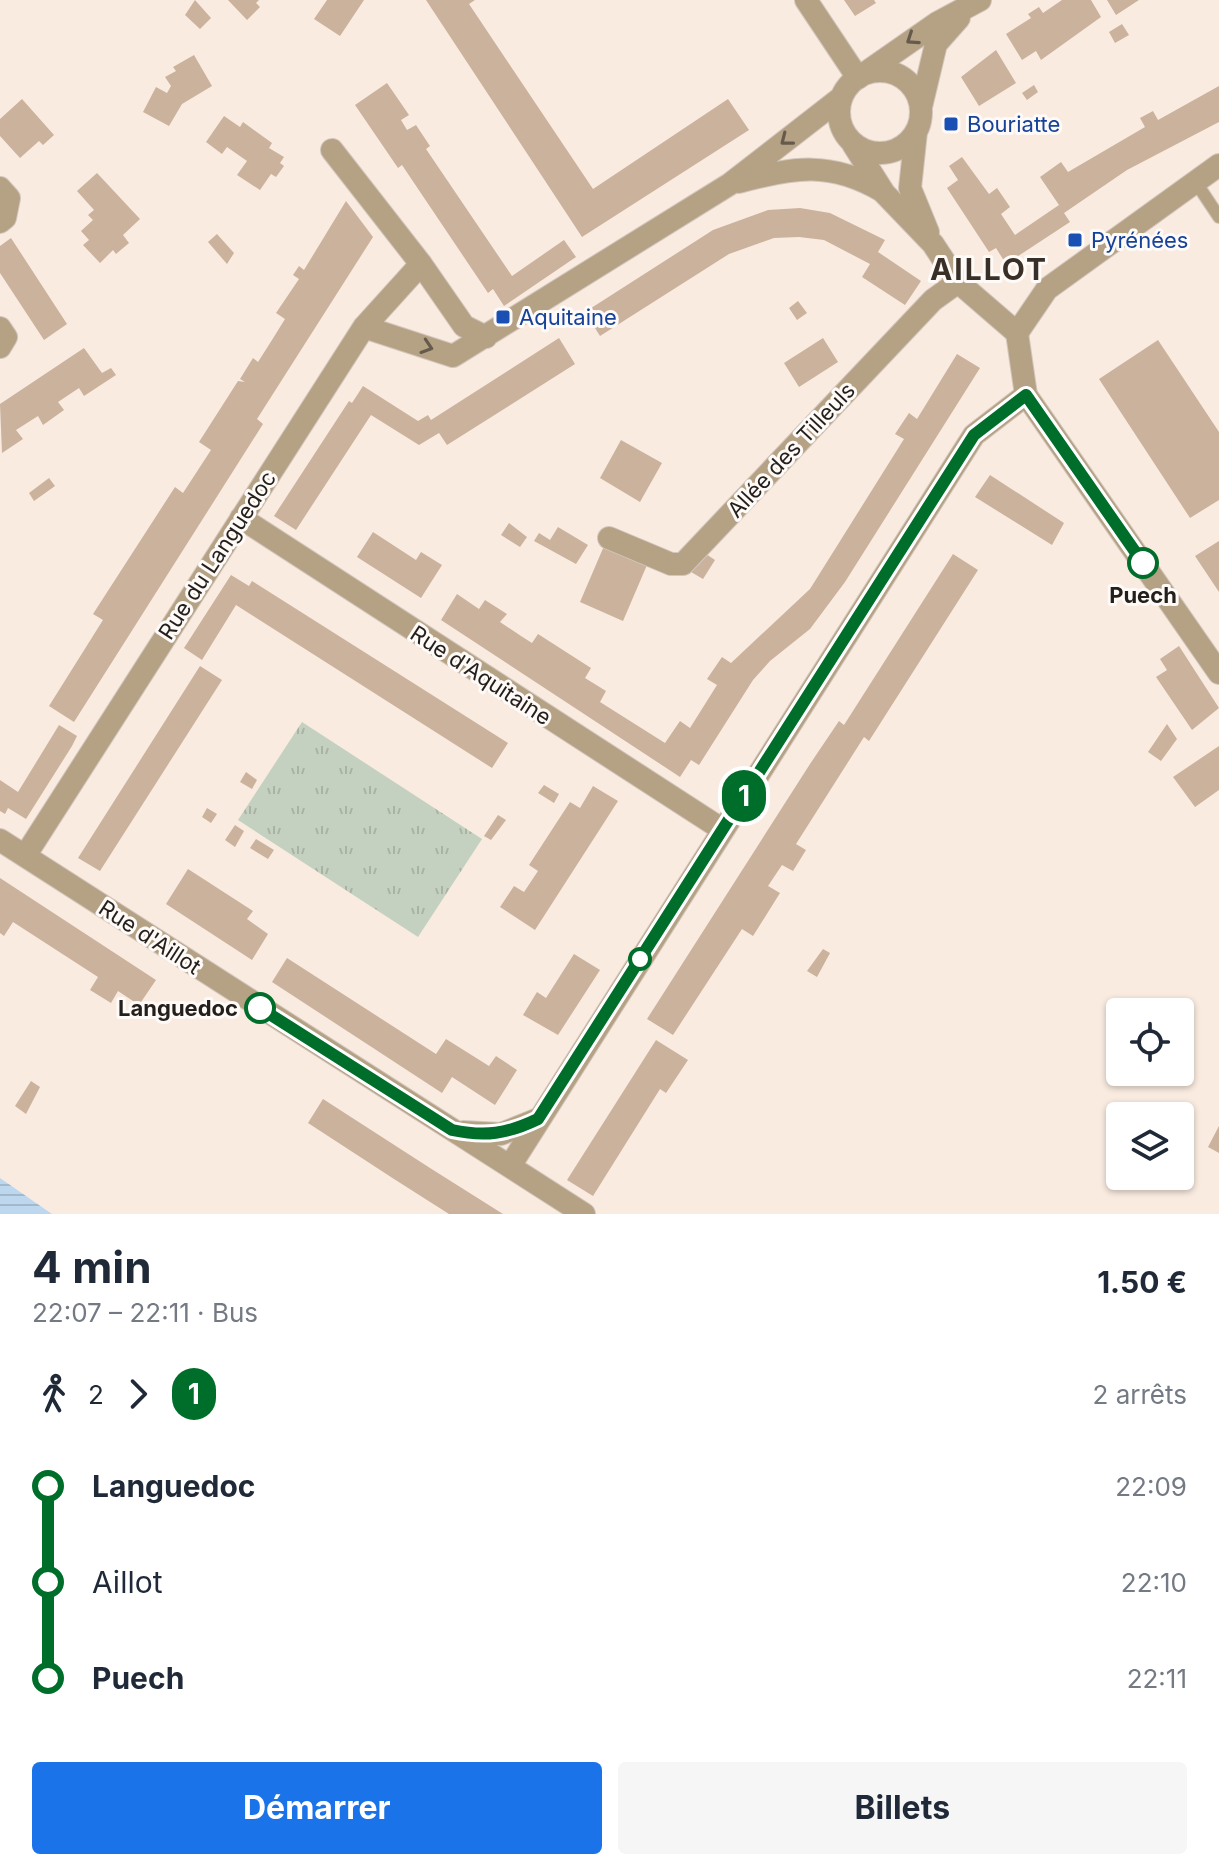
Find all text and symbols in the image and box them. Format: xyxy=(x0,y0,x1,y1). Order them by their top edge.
one-way arrow xyxy=(907,30,921,45)
place label: Bouriatte xyxy=(967,111,1060,137)
marker: Bouriatte xyxy=(942,115,960,133)
one-way arrow xyxy=(780,130,795,144)
place label: Pyrénées xyxy=(1091,227,1188,253)
marker: Pyrénées xyxy=(1066,231,1084,249)
district label: AILLOT xyxy=(930,251,1048,287)
place label: Aquitaine xyxy=(519,304,617,330)
marker: Aquitaine xyxy=(494,308,512,326)
one-way arrow xyxy=(419,338,433,354)
street label: Allée des Tilleuls xyxy=(722,377,860,523)
street label: Rue du Languedoc xyxy=(153,466,281,644)
marker: Puech xyxy=(1128,548,1158,578)
place label: Puech xyxy=(1109,582,1177,608)
street label: Rue d'Aquitaine xyxy=(406,620,556,730)
line badge: 1 xyxy=(718,770,770,822)
text: 1 xyxy=(738,779,750,813)
street label: Rue d'Aillot xyxy=(94,894,206,980)
unlabelled marker xyxy=(629,948,651,970)
marker: Languedoc xyxy=(245,993,275,1023)
place label: Languedoc xyxy=(118,995,238,1021)
map controls xyxy=(1106,998,1194,1190)
button: locate xyxy=(1106,998,1194,1086)
button: layers xyxy=(1106,1102,1194,1190)
text: 4 min xyxy=(32,1240,152,1294)
text: 1.50 € xyxy=(1097,1264,1187,1300)
text: 22:07 – 22:11 · Bus xyxy=(32,1297,258,1328)
icon: walk xyxy=(32,1372,76,1416)
icon: forward xyxy=(116,1372,160,1416)
text: 1 xyxy=(188,1377,200,1411)
text: 2 xyxy=(88,1379,104,1410)
text: 2 arrêts xyxy=(1093,1379,1187,1410)
text: Languedoc xyxy=(92,1468,256,1504)
text: 22:09 xyxy=(1115,1471,1187,1502)
text: Aillot xyxy=(92,1564,162,1600)
text: 22:10 xyxy=(1121,1567,1187,1598)
text: Puech xyxy=(92,1660,184,1696)
text: 22:11 xyxy=(1127,1663,1187,1694)
button: Démarrer xyxy=(32,1762,602,1854)
button: Billets xyxy=(618,1762,1187,1854)

